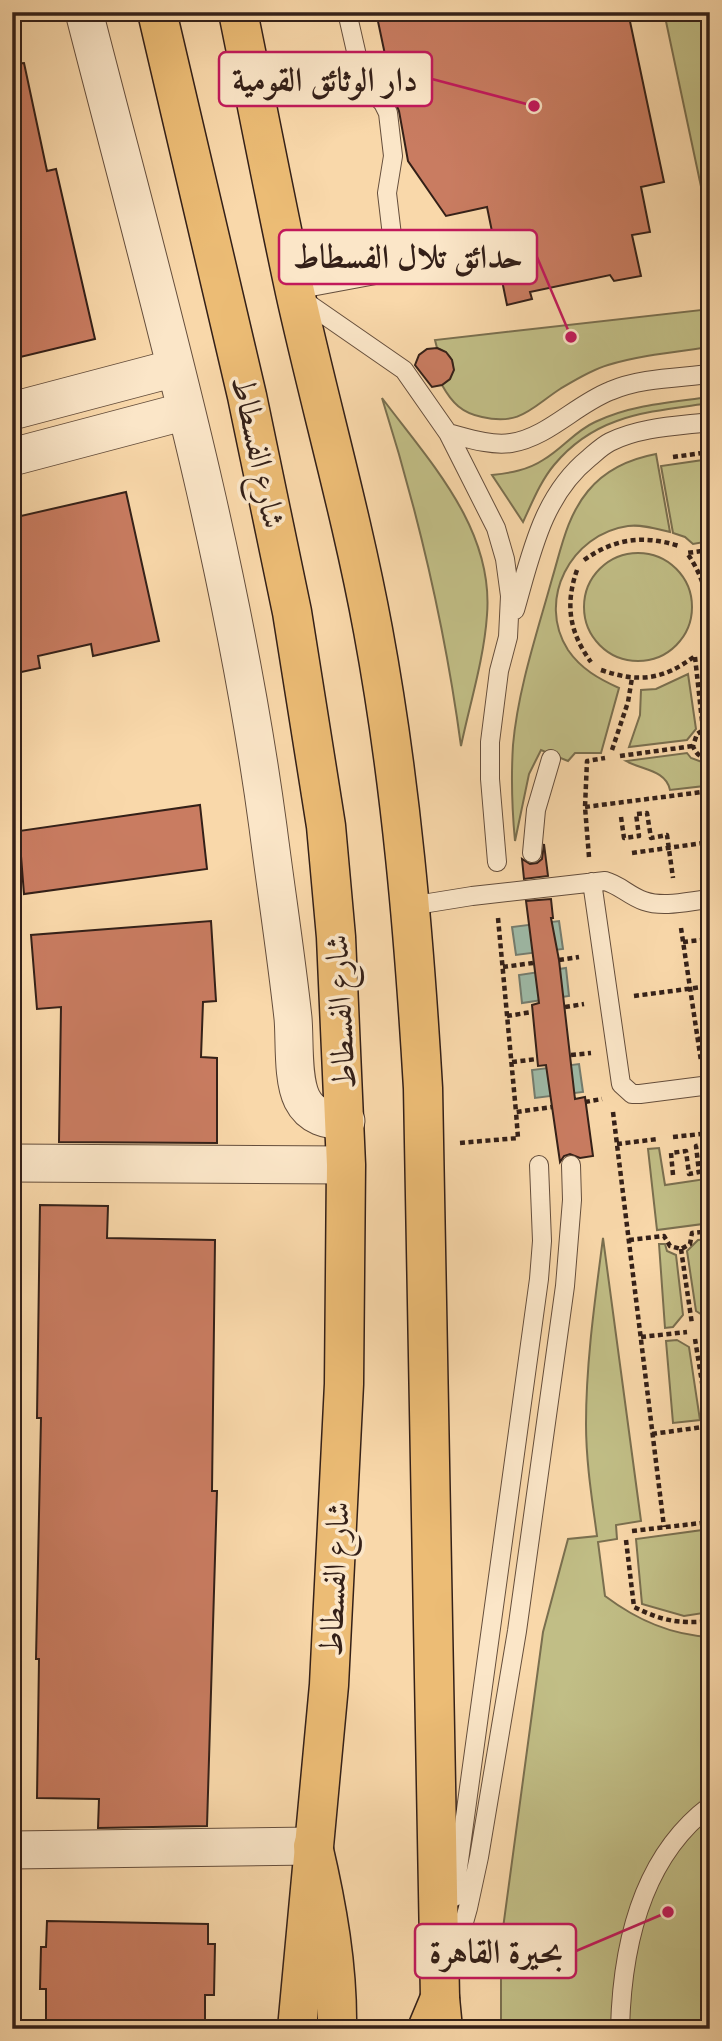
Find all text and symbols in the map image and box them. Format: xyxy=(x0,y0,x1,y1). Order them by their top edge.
callout: دار الوثائق القومية xyxy=(219,52,432,106)
text: دار الوثائق القومية xyxy=(232,58,418,101)
callout: حدائق تلال الفسطاط xyxy=(279,230,537,284)
text: حدائق تلال الفسطاط xyxy=(293,235,523,278)
street label: شارع الفسطاط xyxy=(216,372,296,533)
street label: شارع الفسطاط xyxy=(315,933,371,1091)
street label: شارع الفسطاط xyxy=(309,1500,365,1658)
callout: بحيرة القاهرة xyxy=(415,1924,576,1978)
text: بحيرة القاهرة xyxy=(429,1930,563,1973)

